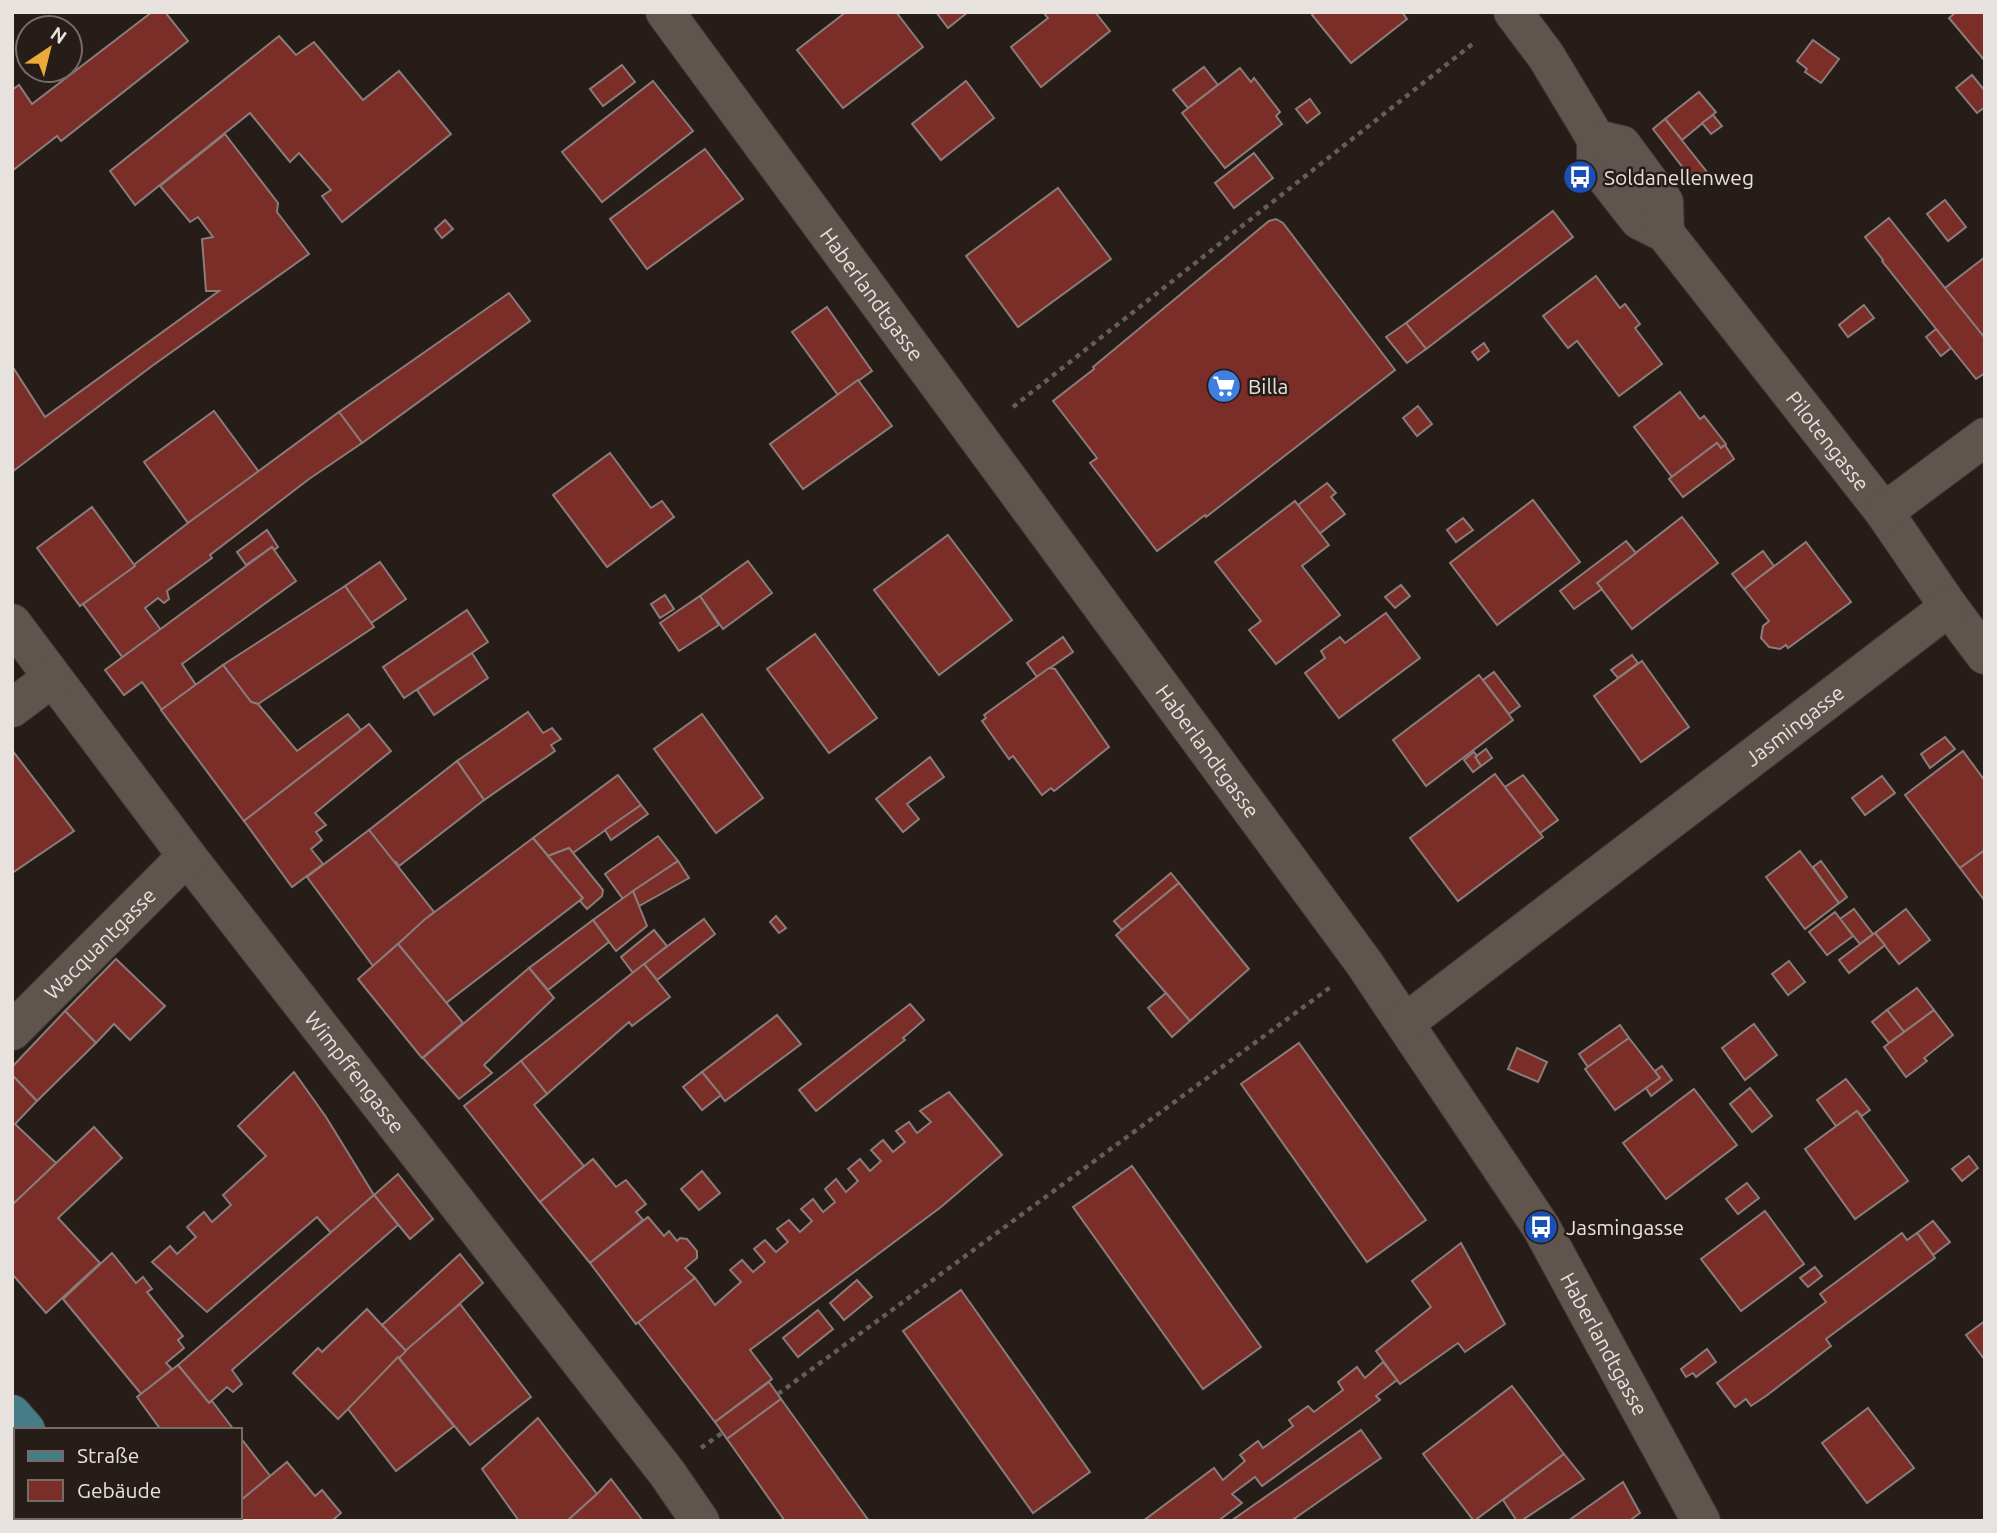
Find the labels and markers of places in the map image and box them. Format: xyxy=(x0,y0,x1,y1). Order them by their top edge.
bus stop icon: Soldanellenweg xyxy=(1561,158,1599,196)
place label: Soldanellenweg xyxy=(1604,165,1754,189)
supermarket icon: Billa xyxy=(1205,367,1243,405)
place label: Billa xyxy=(1248,374,1288,398)
bus stop icon: Jasmingasse xyxy=(1522,1208,1560,1246)
place label: Jasmingasse xyxy=(1566,1215,1684,1239)

